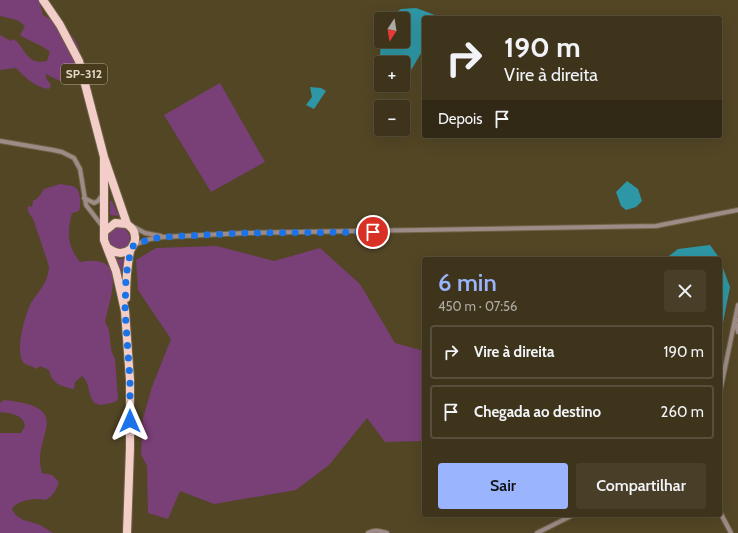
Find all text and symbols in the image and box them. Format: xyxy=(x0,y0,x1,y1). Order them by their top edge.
north arrow xyxy=(374,12,410,48)
map controls xyxy=(374,12,410,136)
text: 190 m xyxy=(504,30,580,64)
icon: right xyxy=(438,32,490,84)
button: + xyxy=(374,56,410,92)
road number: SP-312 xyxy=(61,64,107,84)
text: Vire à direita xyxy=(504,64,598,86)
button: − xyxy=(374,100,410,136)
icon: arrive xyxy=(491,108,513,130)
text: Depois xyxy=(438,110,483,128)
pin xyxy=(356,215,390,249)
icon: arrive xyxy=(362,221,384,243)
text: 6 min xyxy=(438,268,497,297)
button: close xyxy=(664,270,706,312)
text: 450 m · 07:56 xyxy=(438,298,517,314)
icon: right xyxy=(440,341,462,363)
text: Vire à direita xyxy=(474,343,555,361)
text: 190 m xyxy=(664,343,704,361)
position arrow xyxy=(109,400,151,442)
icon: arrive xyxy=(440,401,462,423)
text: Chegada ao destino xyxy=(474,403,601,421)
text: 260 m xyxy=(661,403,704,421)
button: Sair xyxy=(438,463,568,509)
button: Compartilhar xyxy=(576,463,706,509)

